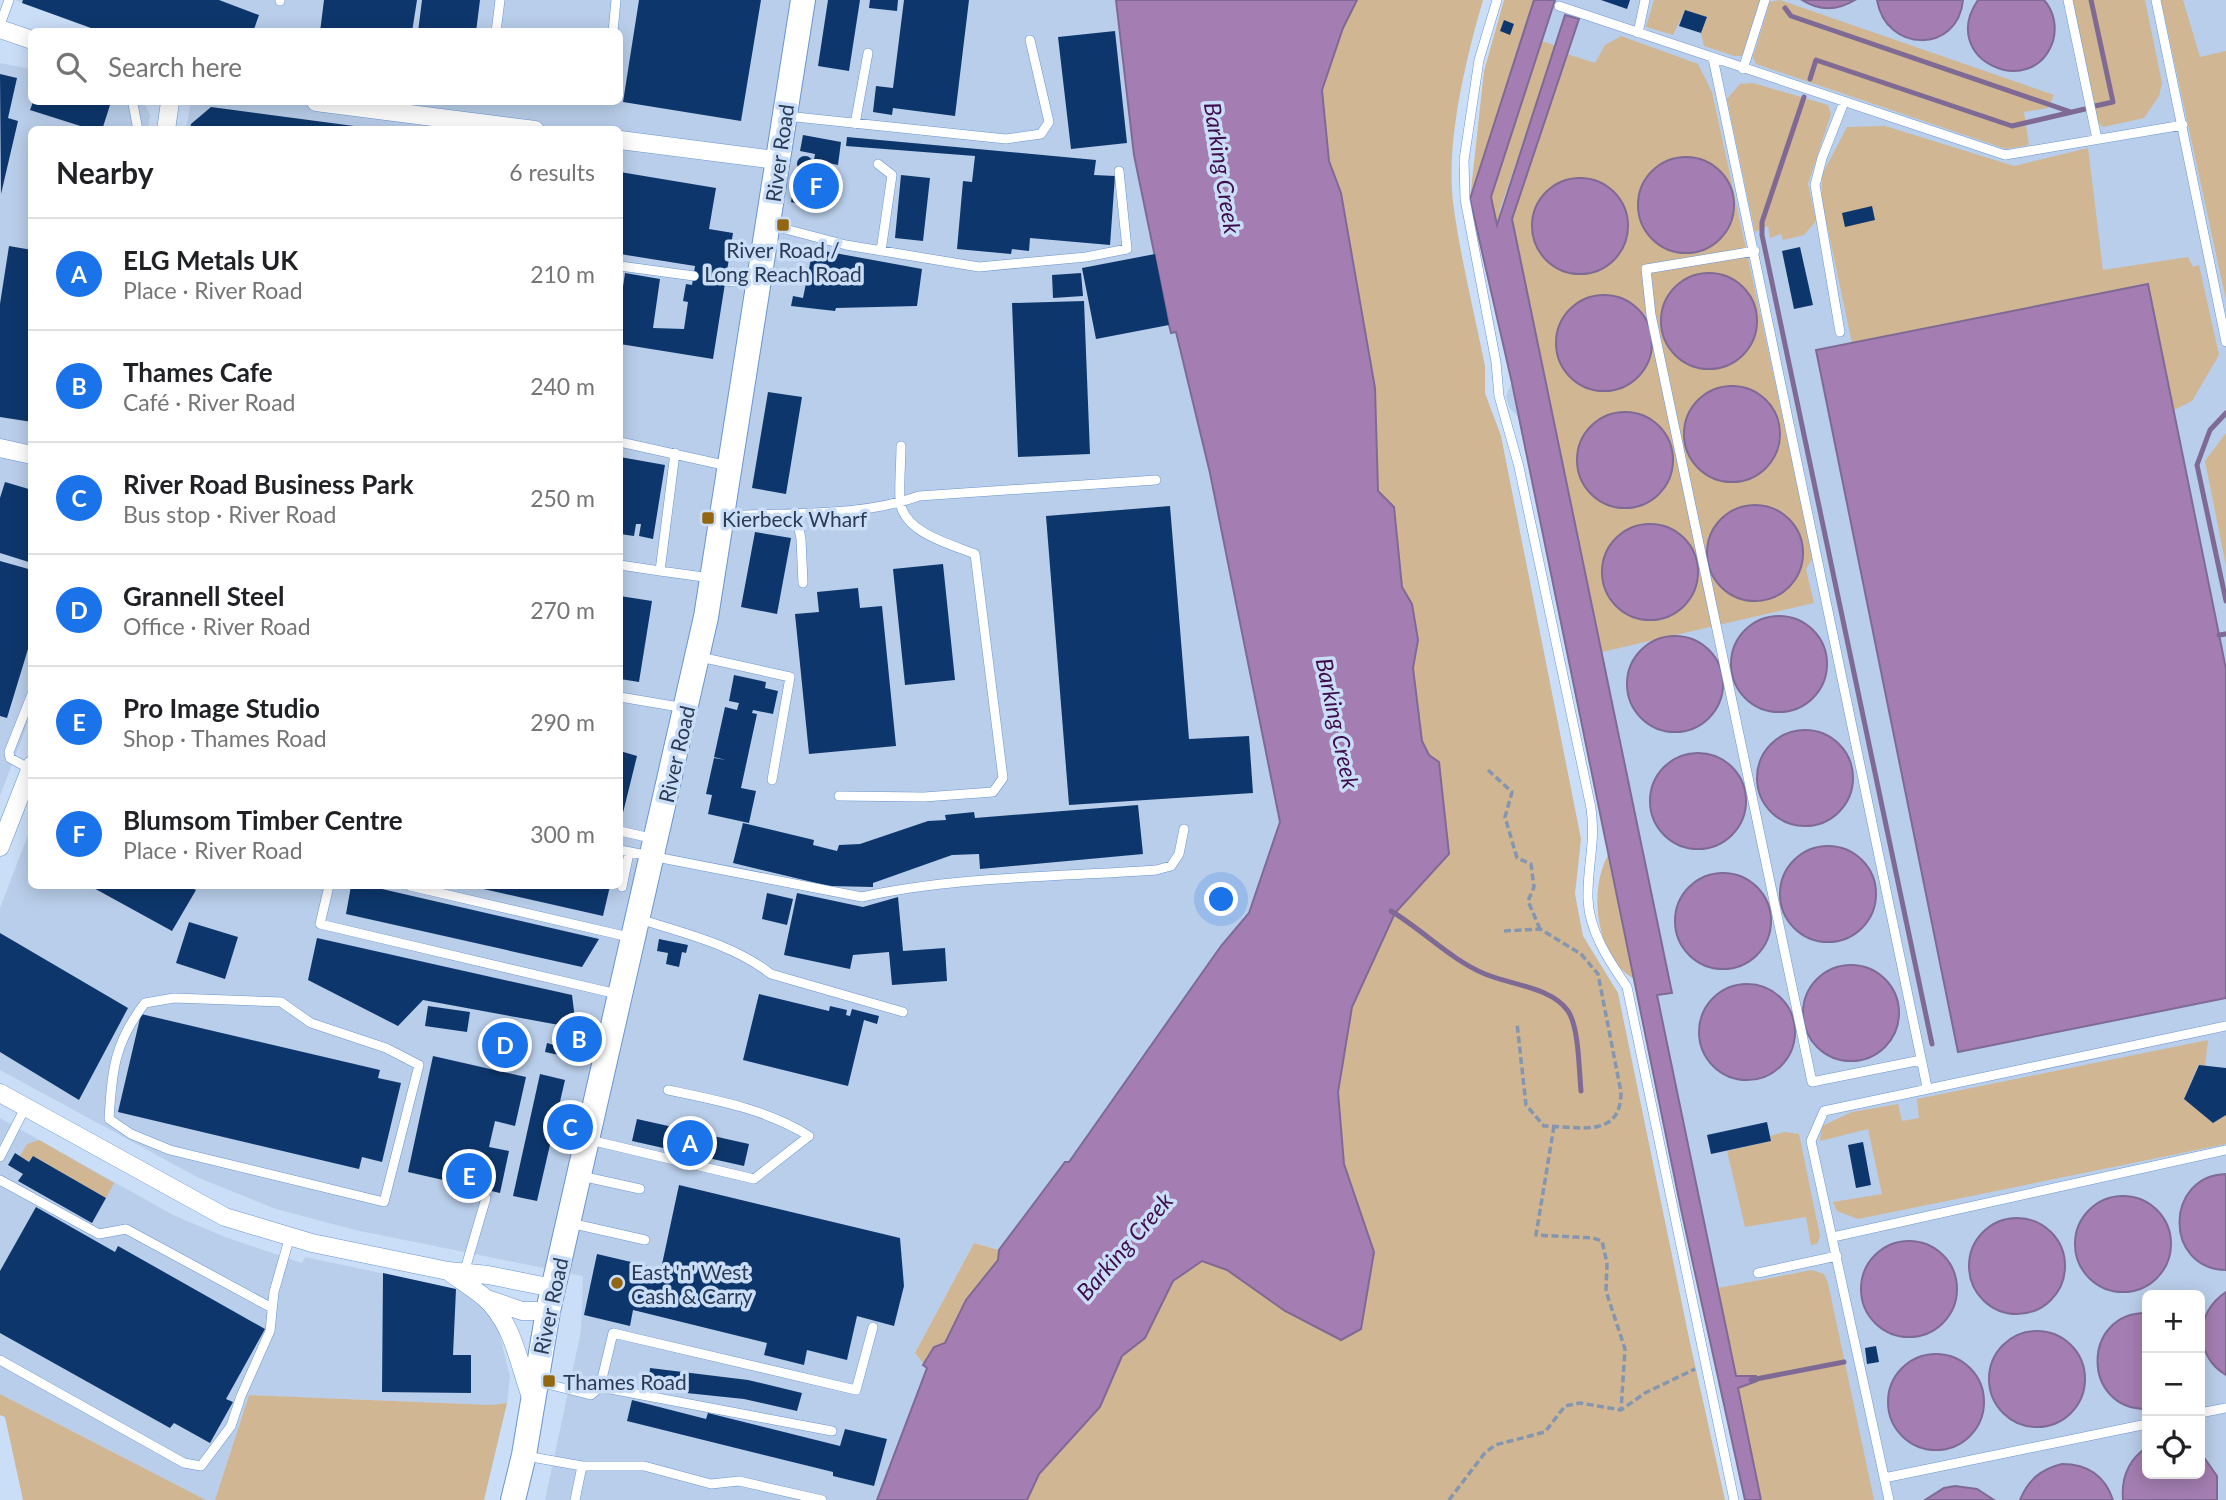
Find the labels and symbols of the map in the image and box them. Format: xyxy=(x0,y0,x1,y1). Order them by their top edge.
water label: Barking Creek xyxy=(1199,100,1247,237)
street label: River Road xyxy=(760,102,798,204)
pin: F xyxy=(793,160,839,212)
marker: River Road / Long Reach Road xyxy=(775,217,791,233)
place label: River Road / Long Reach Road xyxy=(704,237,862,286)
place label: Kierbeck Wharf xyxy=(722,506,868,531)
marker: Kierbeck Wharf xyxy=(700,510,716,526)
water label: Barking Creek xyxy=(1311,655,1366,792)
street label: River Road xyxy=(653,703,699,805)
your location xyxy=(1204,882,1238,916)
pin: B xyxy=(556,1013,602,1065)
pin: D xyxy=(482,1019,528,1071)
pin: C xyxy=(547,1101,593,1153)
pin: A xyxy=(667,1117,713,1169)
pin: E xyxy=(446,1150,492,1202)
water label: Barking Creek xyxy=(1070,1186,1179,1305)
street label: River Road xyxy=(527,1255,573,1357)
place label: East 'n' West Cash & Carry xyxy=(631,1259,753,1308)
marker: East 'n' West Cash & Carry xyxy=(609,1275,625,1291)
place label: Thames Road xyxy=(563,1369,687,1394)
marker: Thames Road xyxy=(541,1373,557,1389)

